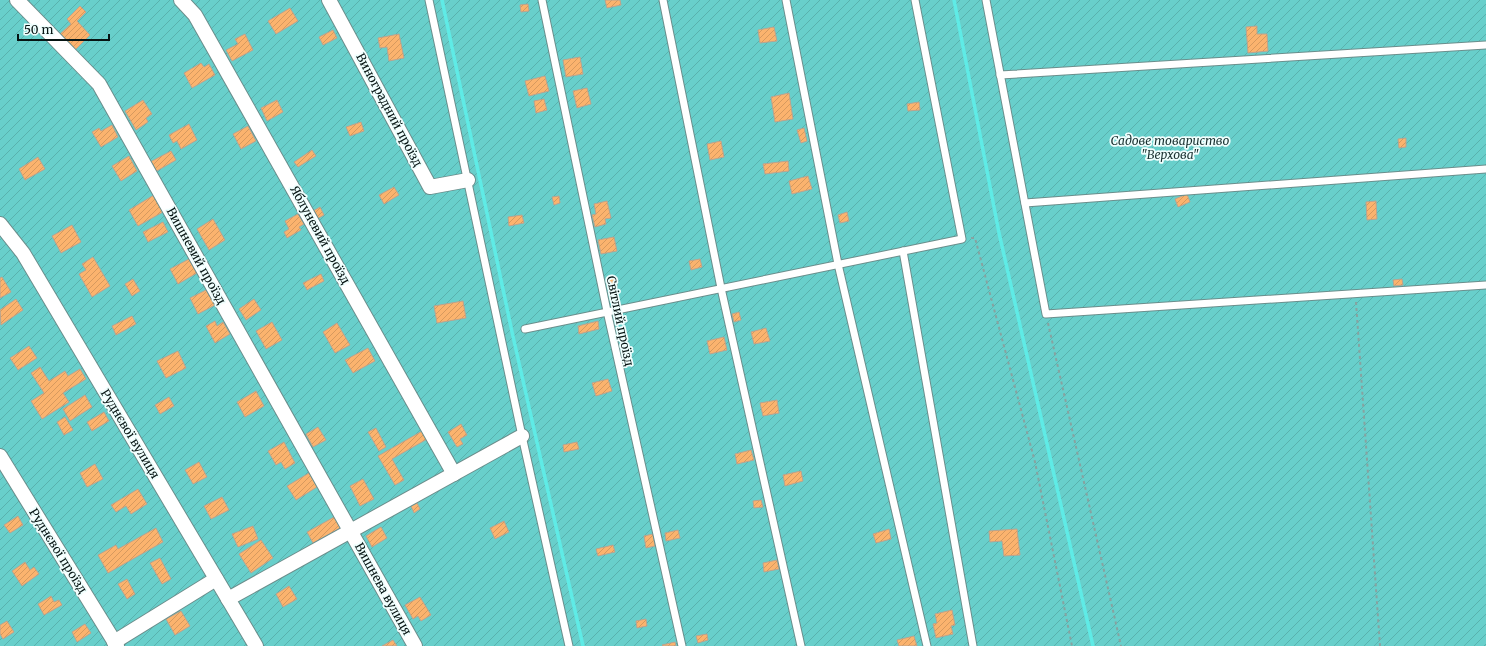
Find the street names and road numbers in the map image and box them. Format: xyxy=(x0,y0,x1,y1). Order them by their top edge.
street label: Виноградний проїзд xyxy=(353,50,426,169)
street label: Яблуневий проїзд xyxy=(287,183,354,287)
street label: Вишневий проїзд xyxy=(164,205,229,307)
street label: Світлий проїзд xyxy=(604,274,637,367)
street label: Руднєвої вулиця xyxy=(98,386,163,481)
street label: Руднєвої проїзд xyxy=(26,506,91,596)
street label: Вишнева вулиця xyxy=(352,540,415,638)

